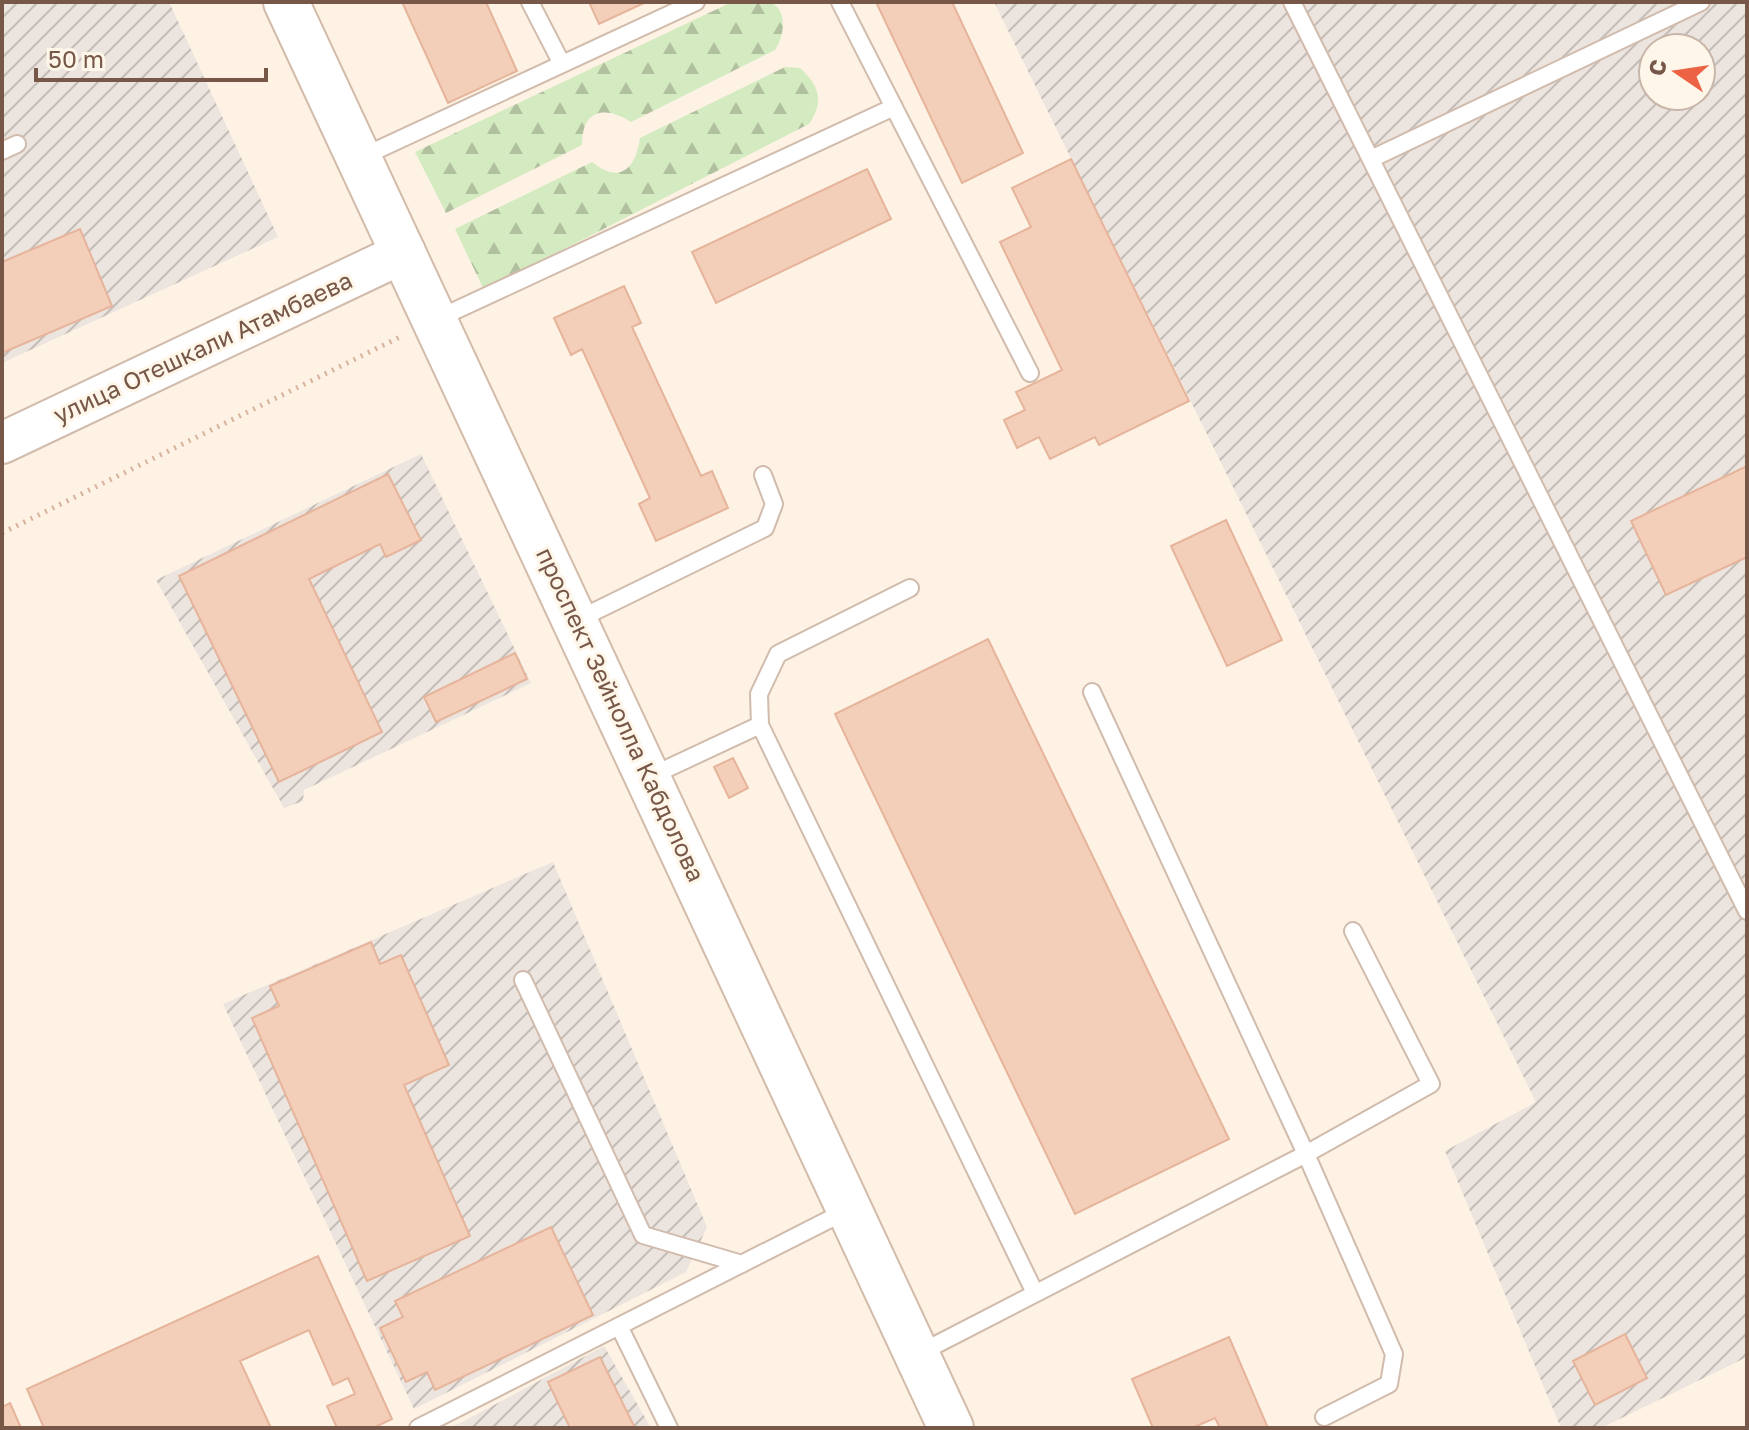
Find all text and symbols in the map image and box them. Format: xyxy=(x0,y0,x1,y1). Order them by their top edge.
scale bar xyxy=(36,32,266,82)
north arrow xyxy=(1637,32,1717,112)
text: 50 m xyxy=(48,44,104,73)
text: С xyxy=(1642,57,1672,78)
street label: улица Отешкали Атамбаева xyxy=(48,265,356,429)
street label: проспект Зейнолла Кабдолова xyxy=(531,543,712,886)

